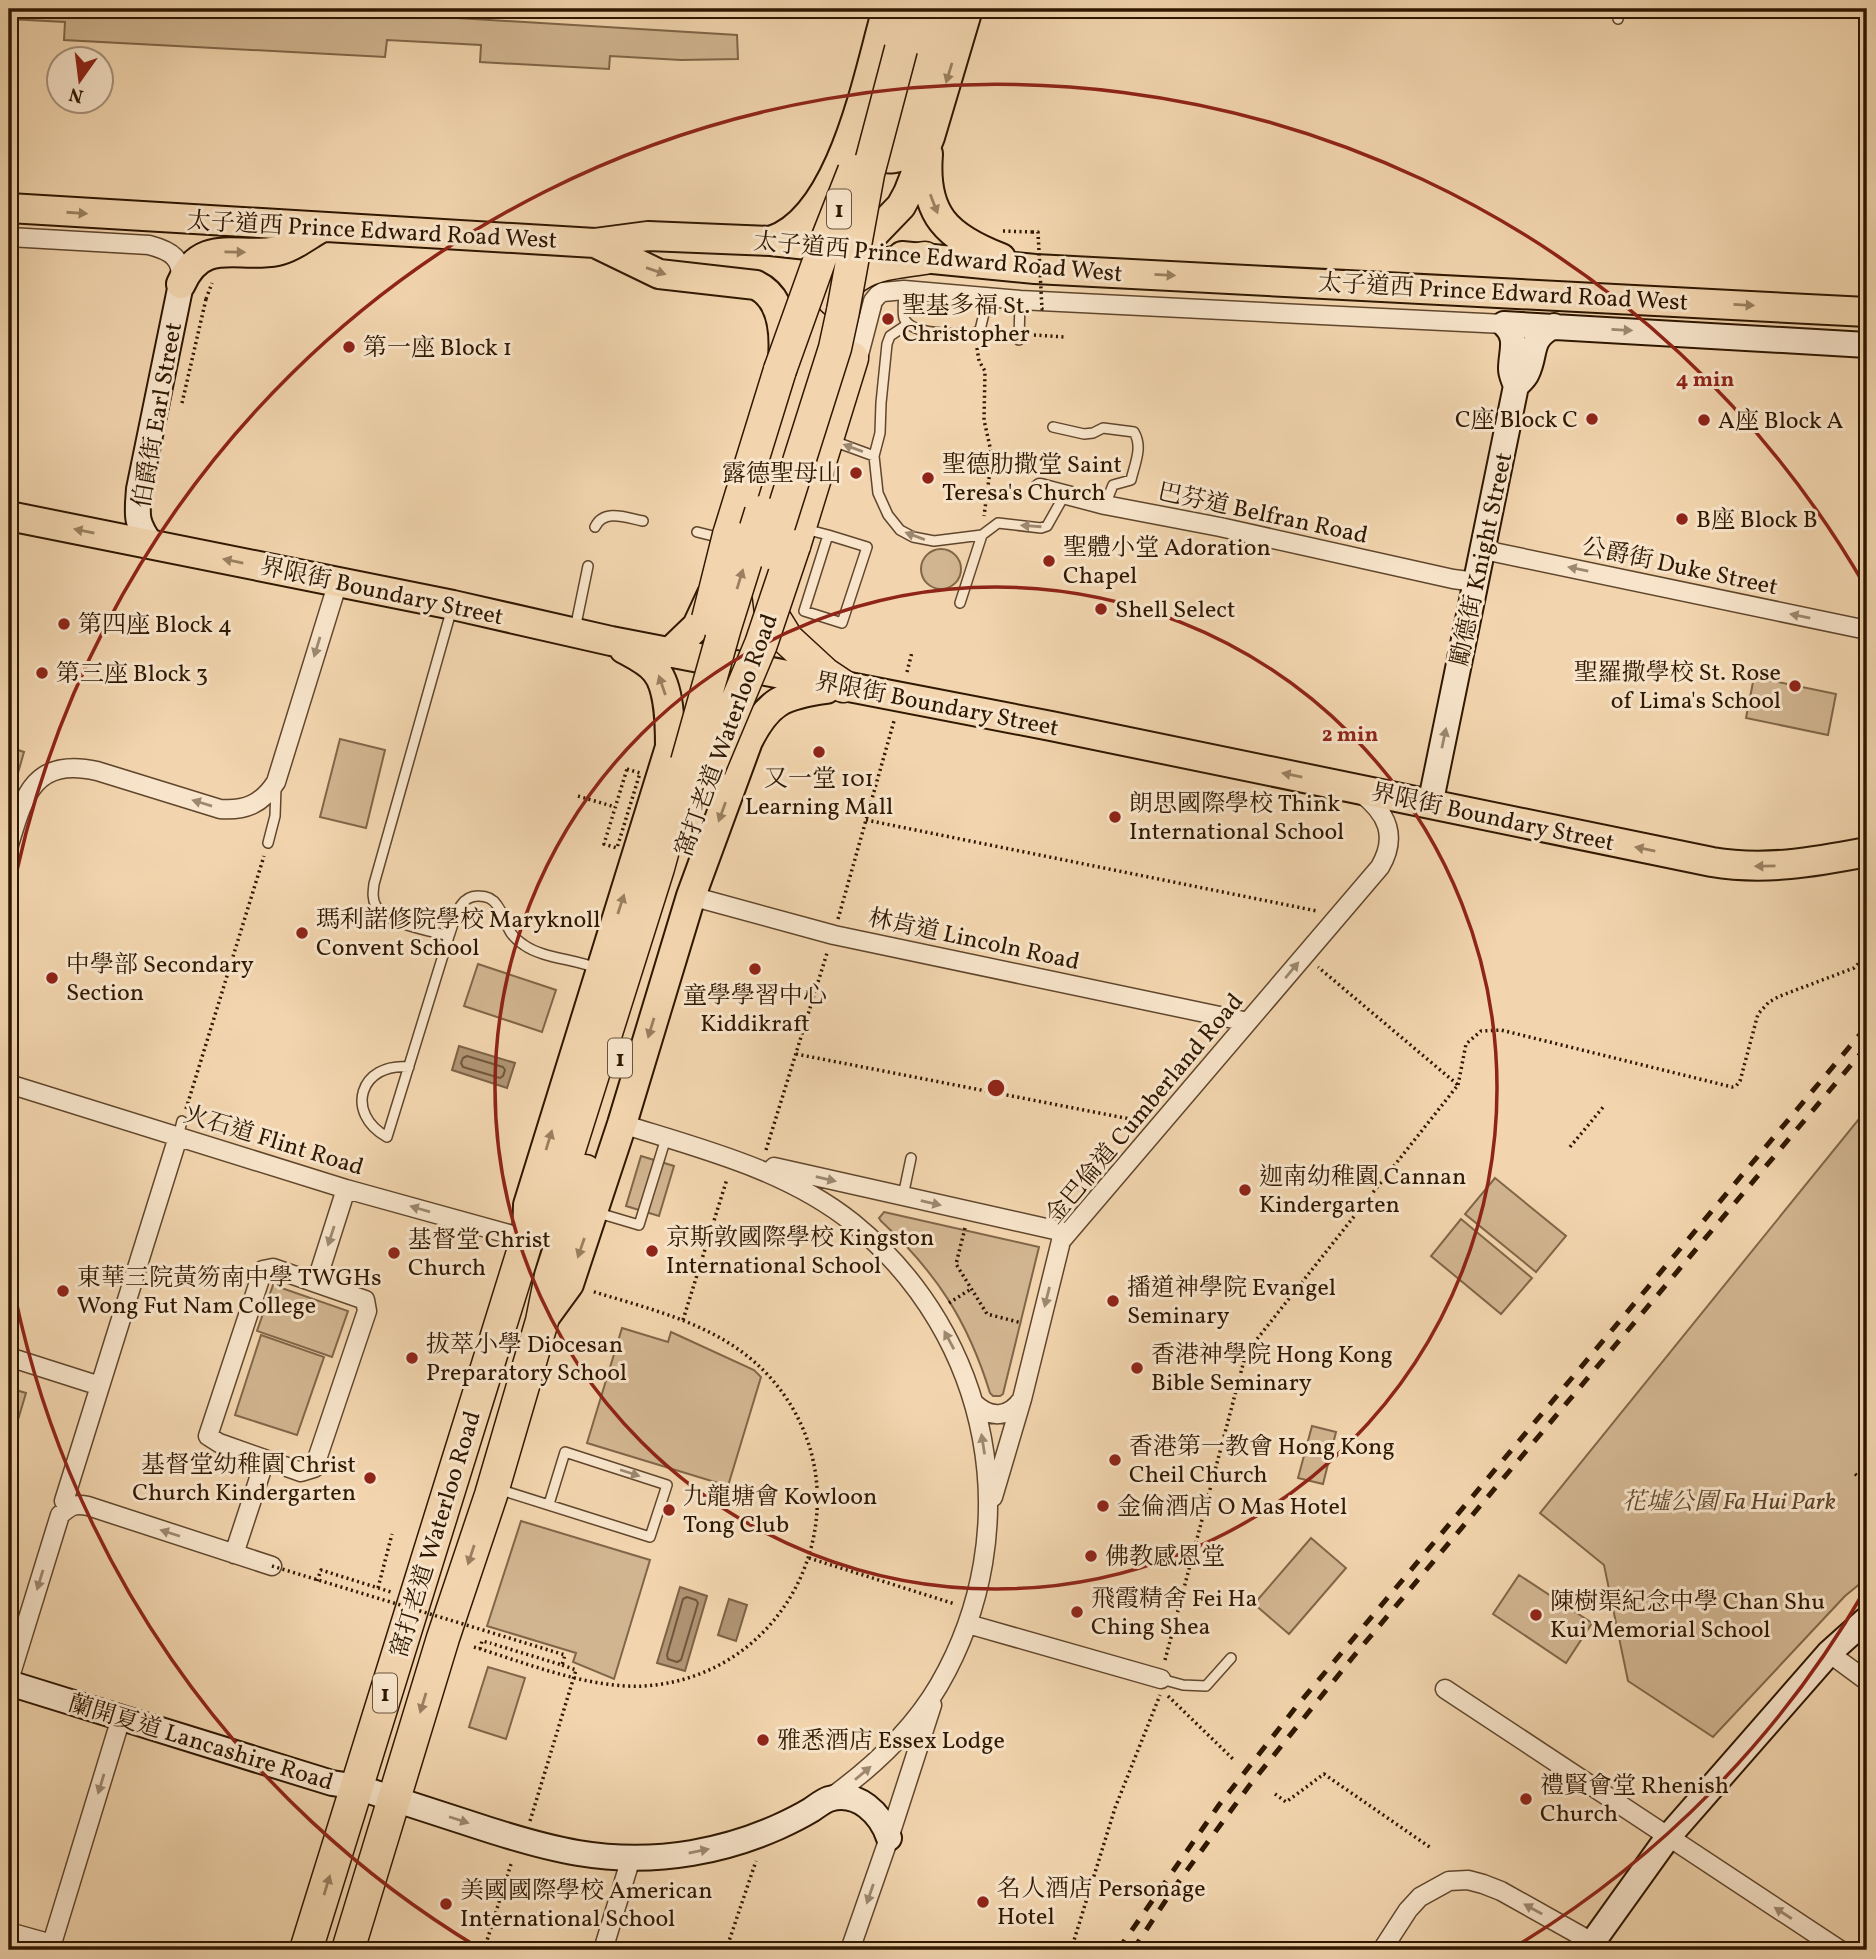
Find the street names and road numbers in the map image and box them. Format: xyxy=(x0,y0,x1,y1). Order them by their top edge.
road number: 1 xyxy=(827,190,851,229)
street label: 太子道西 Prince Edward Road West xyxy=(186,205,558,259)
street label: 太子道西 Prince Edward Road West xyxy=(752,226,1124,292)
street label: 太子道西 Prince Edward Road West xyxy=(1317,267,1689,321)
street label: 伯爵街 Earl Street xyxy=(126,320,192,511)
street label: 勵德街 Knight Street xyxy=(1444,450,1522,669)
street label: 巴芬道 Belfran Road xyxy=(1154,476,1371,554)
street label: 公爵街 Duke Street xyxy=(1578,531,1781,605)
street label: 界限街 Boundary Street xyxy=(257,551,506,635)
street label: 窩打老道 Waterloo Road xyxy=(668,610,788,862)
street label: 界限街 Boundary Street xyxy=(812,666,1062,746)
street label: 界限街 Boundary Street xyxy=(1368,777,1617,861)
street label: 林肯道 Lincoln Road xyxy=(865,902,1083,980)
street label: 金巴倫道 Cumberland Road xyxy=(1039,987,1252,1232)
road number: 1 xyxy=(608,1038,632,1078)
street label: 火石道 Flint Road xyxy=(179,1098,368,1185)
street label: 窩打老道 Waterloo Road xyxy=(383,1407,491,1662)
road number: 1 xyxy=(373,1674,397,1712)
street label: 蘭開夏道 Lancashire Road xyxy=(64,1687,337,1800)

